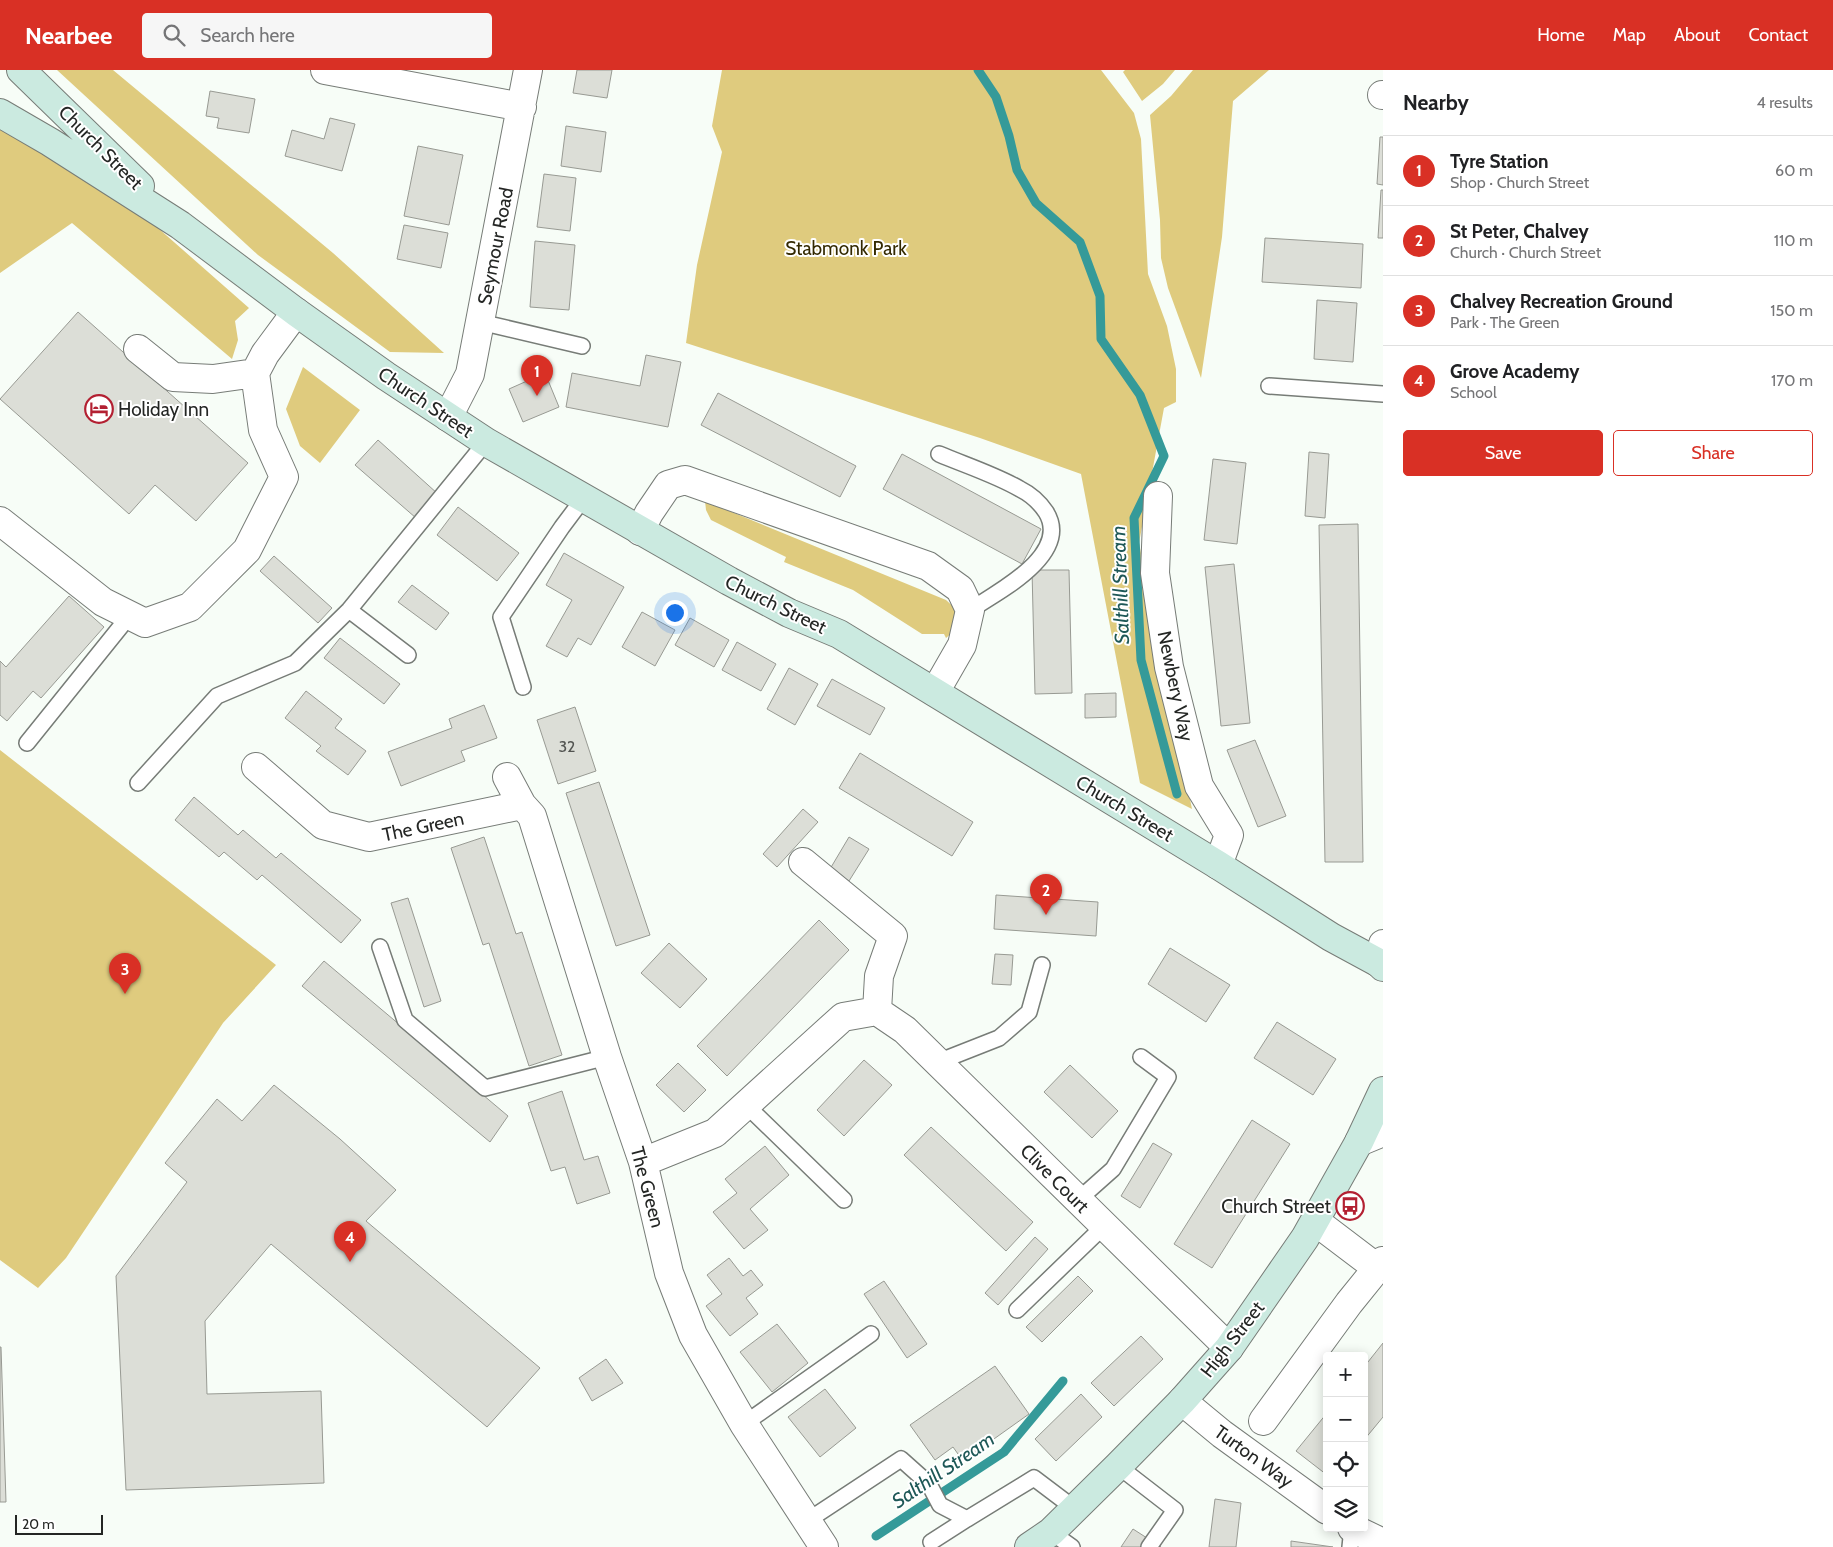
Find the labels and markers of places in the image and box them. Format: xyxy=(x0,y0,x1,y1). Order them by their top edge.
pin: 1 xyxy=(521,355,553,396)
hotel icon: Holiday Inn xyxy=(84,394,114,424)
place label: Holiday Inn xyxy=(118,398,209,421)
pin: 2 xyxy=(1030,874,1062,915)
pin: 3 xyxy=(109,953,141,994)
bus stop icon: Church Street xyxy=(1335,1191,1365,1221)
place label: Church Street xyxy=(1221,1195,1332,1218)
pin: 4 xyxy=(334,1221,366,1262)

